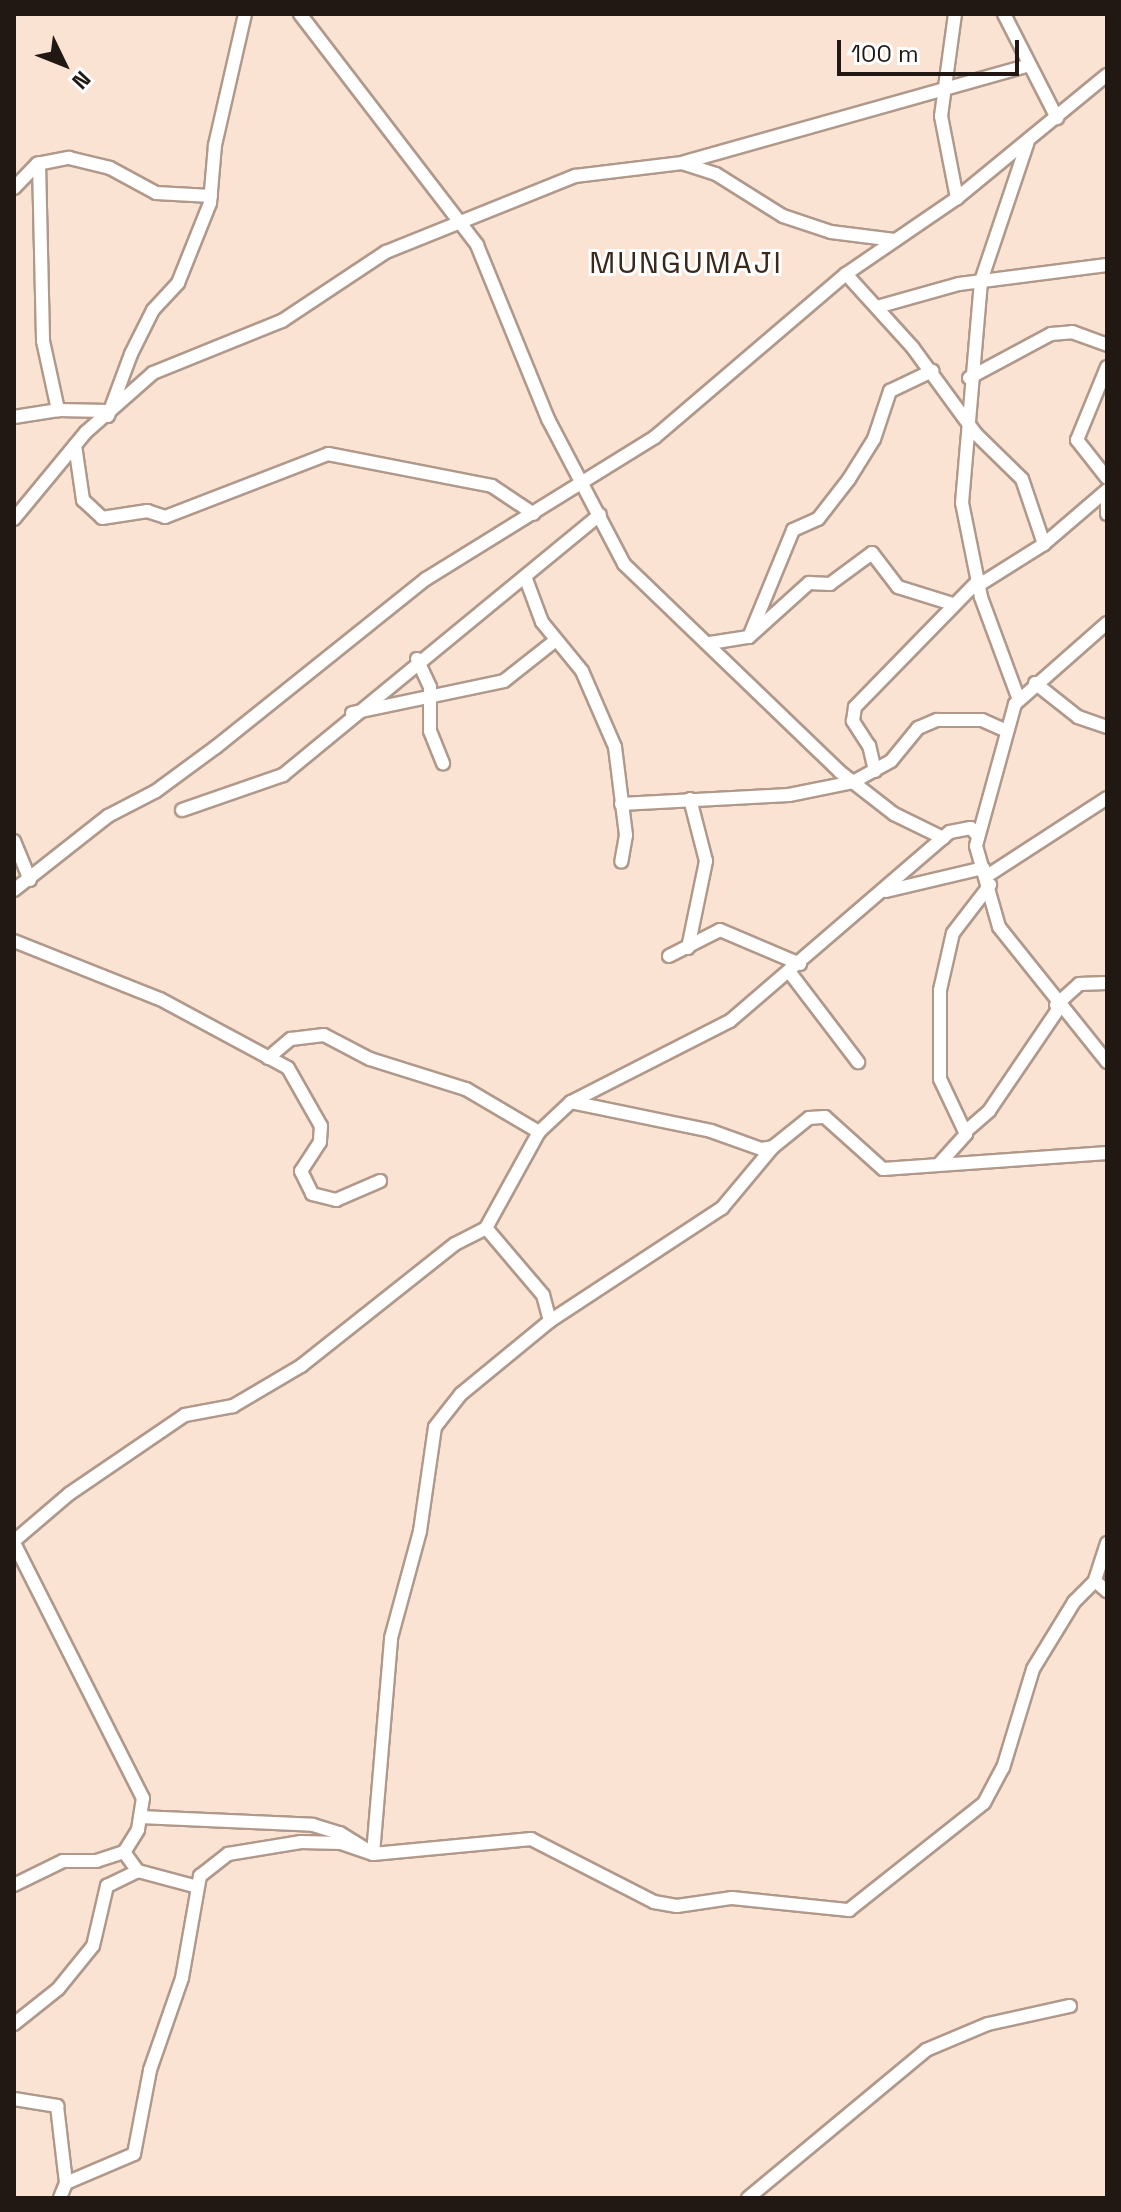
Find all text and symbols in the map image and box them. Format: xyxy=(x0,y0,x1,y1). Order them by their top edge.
north arrow xyxy=(24,24,104,104)
scale bar xyxy=(841,24,1023,74)
text: 100 m xyxy=(851,38,919,69)
text: N xyxy=(66,65,97,95)
district label: MUNGUMAJI xyxy=(589,245,783,281)

